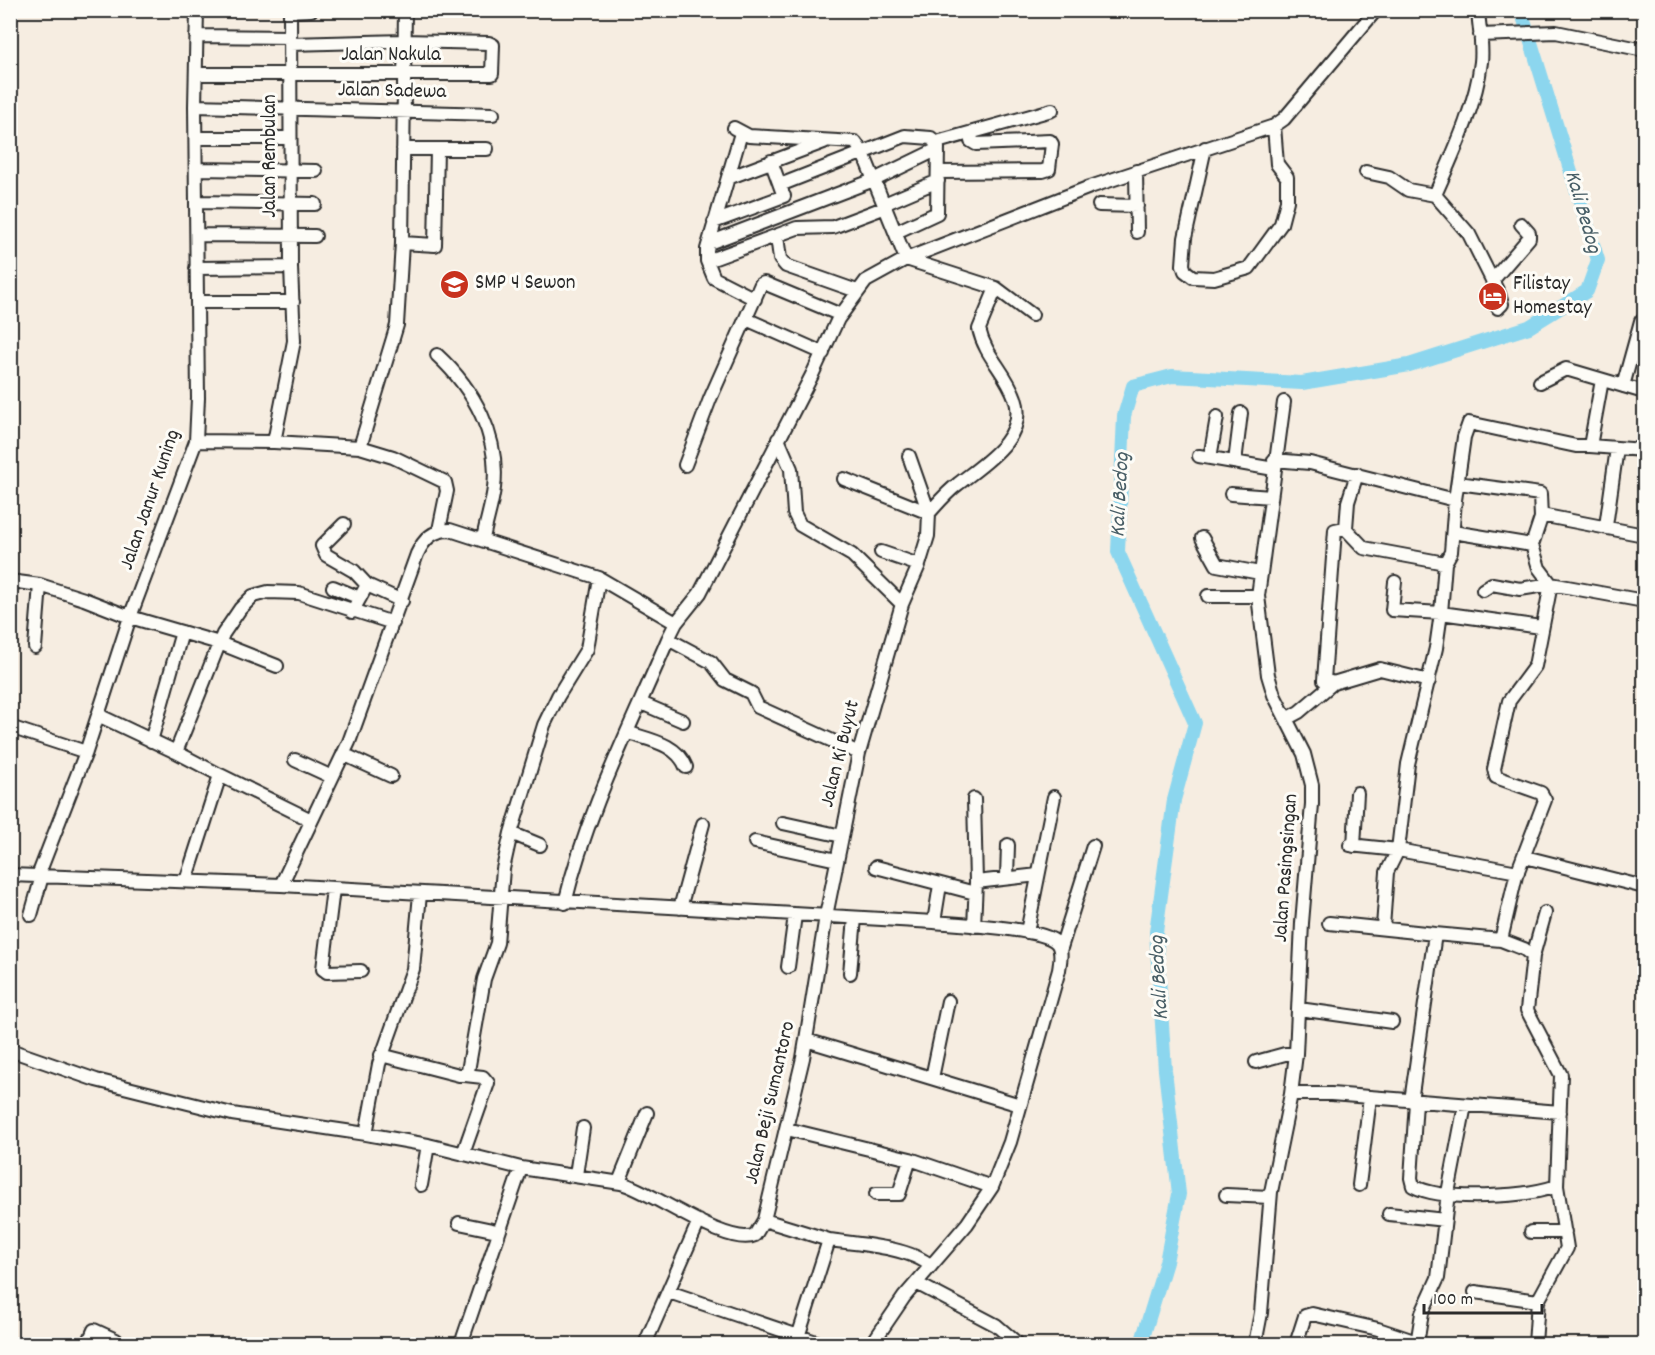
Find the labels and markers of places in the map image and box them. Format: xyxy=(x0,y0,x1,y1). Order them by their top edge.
school or university icon: SMP 4 Sewon xyxy=(438,268,470,300)
place label: SMP 4 Sewon xyxy=(475,269,576,299)
place label: Filistay Homestay xyxy=(1513,270,1592,324)
hotel icon: Filistay Homestay xyxy=(1476,281,1508,313)

